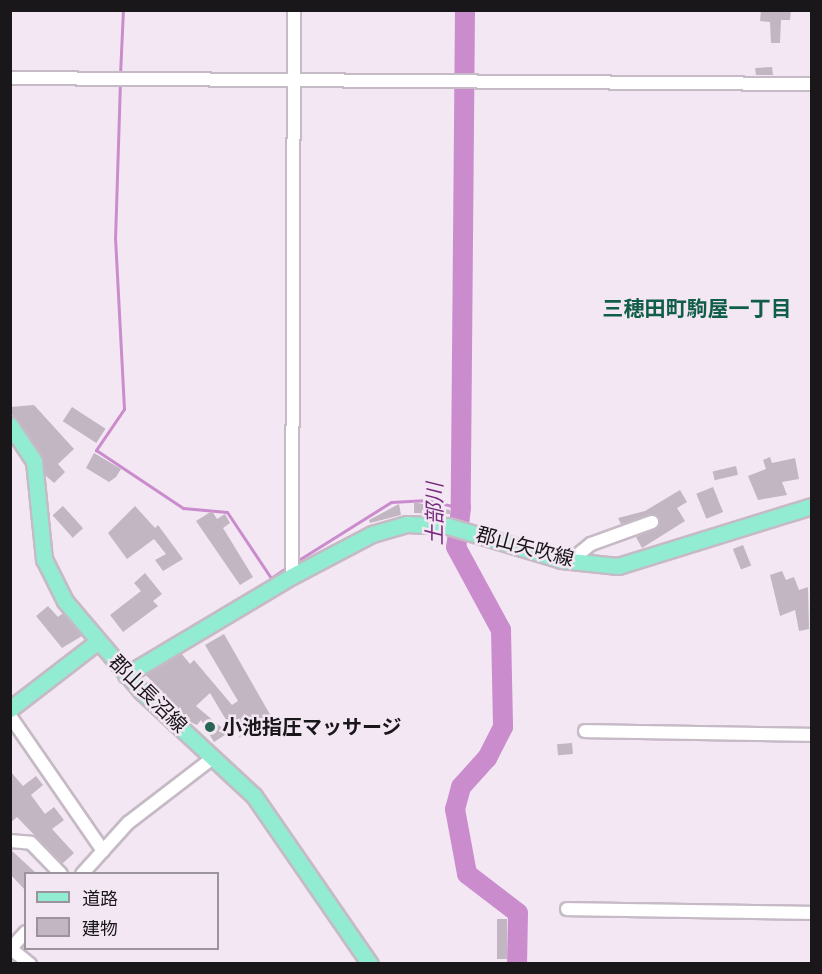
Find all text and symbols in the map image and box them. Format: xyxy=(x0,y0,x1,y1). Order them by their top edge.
district label: 三穂田町駒屋一丁目 xyxy=(603,296,791,322)
water label: 土部川 xyxy=(422,483,448,545)
street label: 郡山矢吹線 xyxy=(474,522,576,572)
street label: 郡山長沼線 xyxy=(104,650,192,738)
place label: 小池指圧マッサージ xyxy=(222,715,402,739)
marker: 小池指圧マッサージ xyxy=(203,720,217,734)
legend xyxy=(24,872,219,950)
text: 道路 xyxy=(82,888,118,909)
text: 建物 xyxy=(82,918,118,939)

